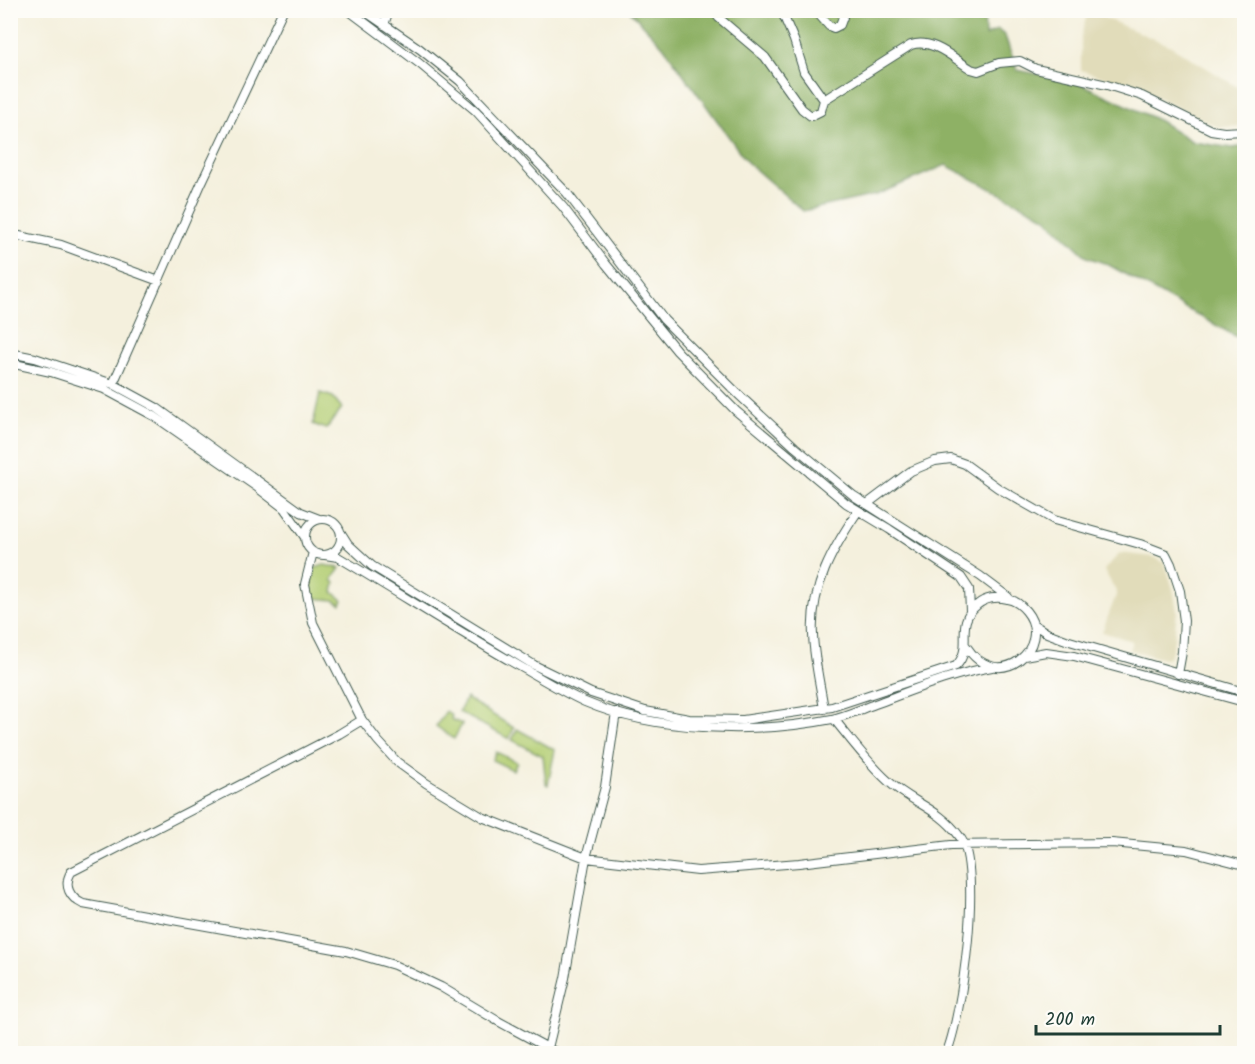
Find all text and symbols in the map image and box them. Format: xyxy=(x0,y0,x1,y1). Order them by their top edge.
scale bar xyxy=(1036,998,1220,1036)
text: 200 m xyxy=(1045,1006,1095,1035)

